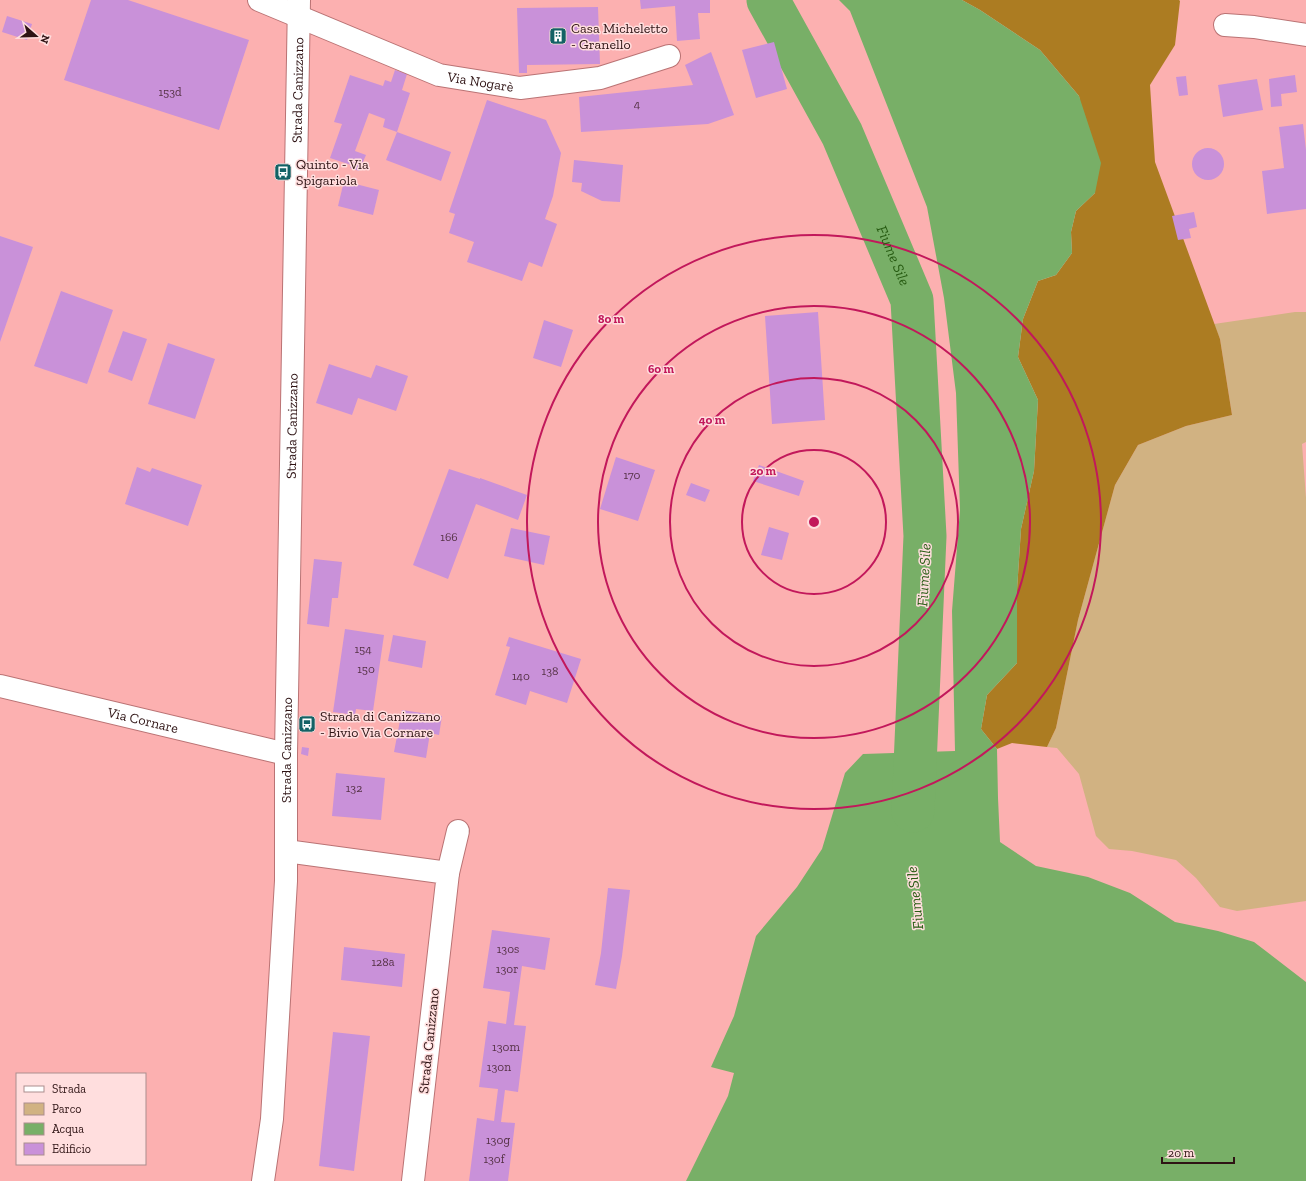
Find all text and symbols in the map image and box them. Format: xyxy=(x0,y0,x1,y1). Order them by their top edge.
north arrow xyxy=(16,16,56,56)
place label: Casa Micheletto - Granello xyxy=(571,20,668,53)
building icon: Casa Micheletto - Granello xyxy=(548,26,568,46)
text: N xyxy=(37,33,52,46)
street label: Strada Canizzano xyxy=(288,37,307,143)
street label: Via Nogarè xyxy=(445,68,515,95)
house number: 153d xyxy=(158,85,182,99)
house number: 4 xyxy=(634,97,641,111)
place label: Quinto - Via Spigariola xyxy=(296,156,369,189)
bus stop icon: Quinto - Via Spigariola xyxy=(273,162,293,182)
water label: Fiume Sile xyxy=(873,223,914,288)
text: 80 m xyxy=(598,312,625,326)
text: 60 m xyxy=(648,362,675,376)
street label: Strada Canizzano xyxy=(282,373,301,479)
text: 40 m xyxy=(699,413,726,427)
text: 20 m xyxy=(750,464,777,478)
house number: 170 xyxy=(624,468,641,482)
centre of rings xyxy=(807,515,821,529)
house number: 166 xyxy=(440,530,458,544)
water label: Fiume Sile xyxy=(913,543,935,607)
house number: 154 xyxy=(354,642,372,656)
house number: 150 xyxy=(357,662,375,676)
house number: 138 xyxy=(542,664,558,678)
house number: 140 xyxy=(512,669,530,683)
street label: Strada Canizzano xyxy=(278,697,295,803)
street label: Via Cornare xyxy=(105,703,180,737)
place label: Strada di Canizzano - Bivio Via Cornare xyxy=(320,708,440,741)
bus stop icon: Strada di Canizzano - Bivio Via Cornare xyxy=(297,714,317,734)
house number: 132 xyxy=(346,781,362,795)
water label: Fiume Sile xyxy=(903,866,927,930)
house number: 130s xyxy=(497,942,519,956)
house number: 128a xyxy=(371,955,395,969)
house number: 130r xyxy=(496,962,518,976)
street label: Strada Canizzano xyxy=(415,988,443,1094)
house number: 130m xyxy=(492,1040,521,1054)
house number: 130n xyxy=(487,1060,511,1074)
legend xyxy=(16,1073,146,1165)
text: Strada xyxy=(52,1082,86,1096)
text: Parco xyxy=(52,1102,81,1116)
text: Acqua xyxy=(52,1122,84,1136)
house number: 130g xyxy=(486,1133,510,1147)
scale bar xyxy=(1162,1139,1234,1165)
text: Edificio xyxy=(52,1142,91,1156)
text: 20 m xyxy=(1168,1146,1195,1160)
house number: 130f xyxy=(483,1152,506,1166)

